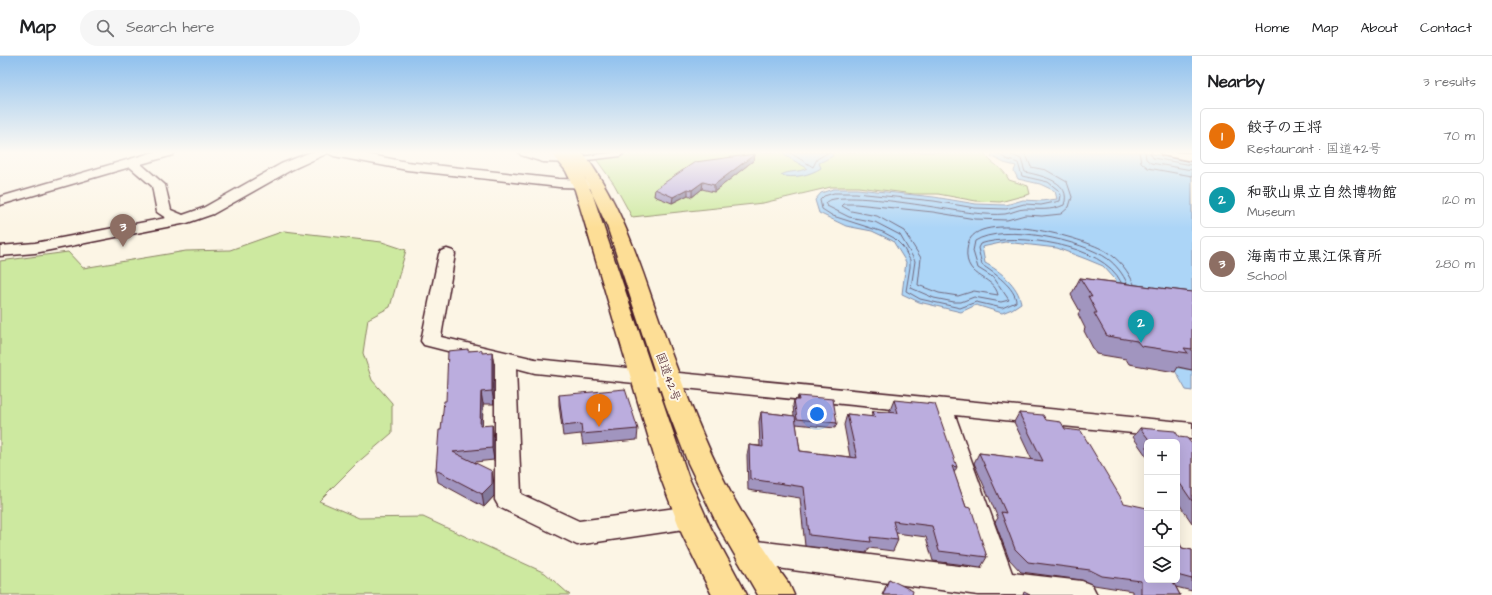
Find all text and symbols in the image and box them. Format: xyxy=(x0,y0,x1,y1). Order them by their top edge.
search box xyxy=(80,10,360,46)
text: Map xyxy=(20,14,56,41)
icon: search xyxy=(94,17,116,39)
text: Search here xyxy=(126,17,215,38)
text: Home xyxy=(1255,18,1290,38)
text: Map xyxy=(1312,18,1338,38)
text: About xyxy=(1360,18,1398,38)
text: Contact xyxy=(1420,18,1472,38)
text: Nearby xyxy=(1208,70,1265,94)
text: 3 results xyxy=(1423,73,1476,91)
text: 餃子の王将 xyxy=(1247,117,1322,138)
text: 1 xyxy=(1221,127,1223,145)
text: 70 m xyxy=(1443,127,1475,145)
text: Restaurant · 国道42号 xyxy=(1247,140,1381,158)
text: 和歌山県立自然博物館 xyxy=(1247,182,1397,203)
text: 2 xyxy=(1218,191,1226,209)
text: 120 m xyxy=(1442,191,1475,209)
text: Museum xyxy=(1247,203,1295,221)
pin: 3 xyxy=(110,214,136,247)
text: 海南市立黒江保育所 xyxy=(1247,246,1382,267)
text: 3 xyxy=(1219,255,1225,273)
text: 280 m xyxy=(1436,255,1475,273)
text: School xyxy=(1247,267,1287,285)
pin: 2 xyxy=(1128,310,1154,343)
street label: 国道42号 xyxy=(651,350,685,404)
pin: 1 xyxy=(586,394,612,427)
your location xyxy=(807,404,827,424)
map controls xyxy=(1144,439,1180,583)
button: + xyxy=(1144,439,1180,475)
button: − xyxy=(1144,475,1180,511)
button: locate xyxy=(1144,511,1180,547)
button: layers xyxy=(1144,547,1180,583)

